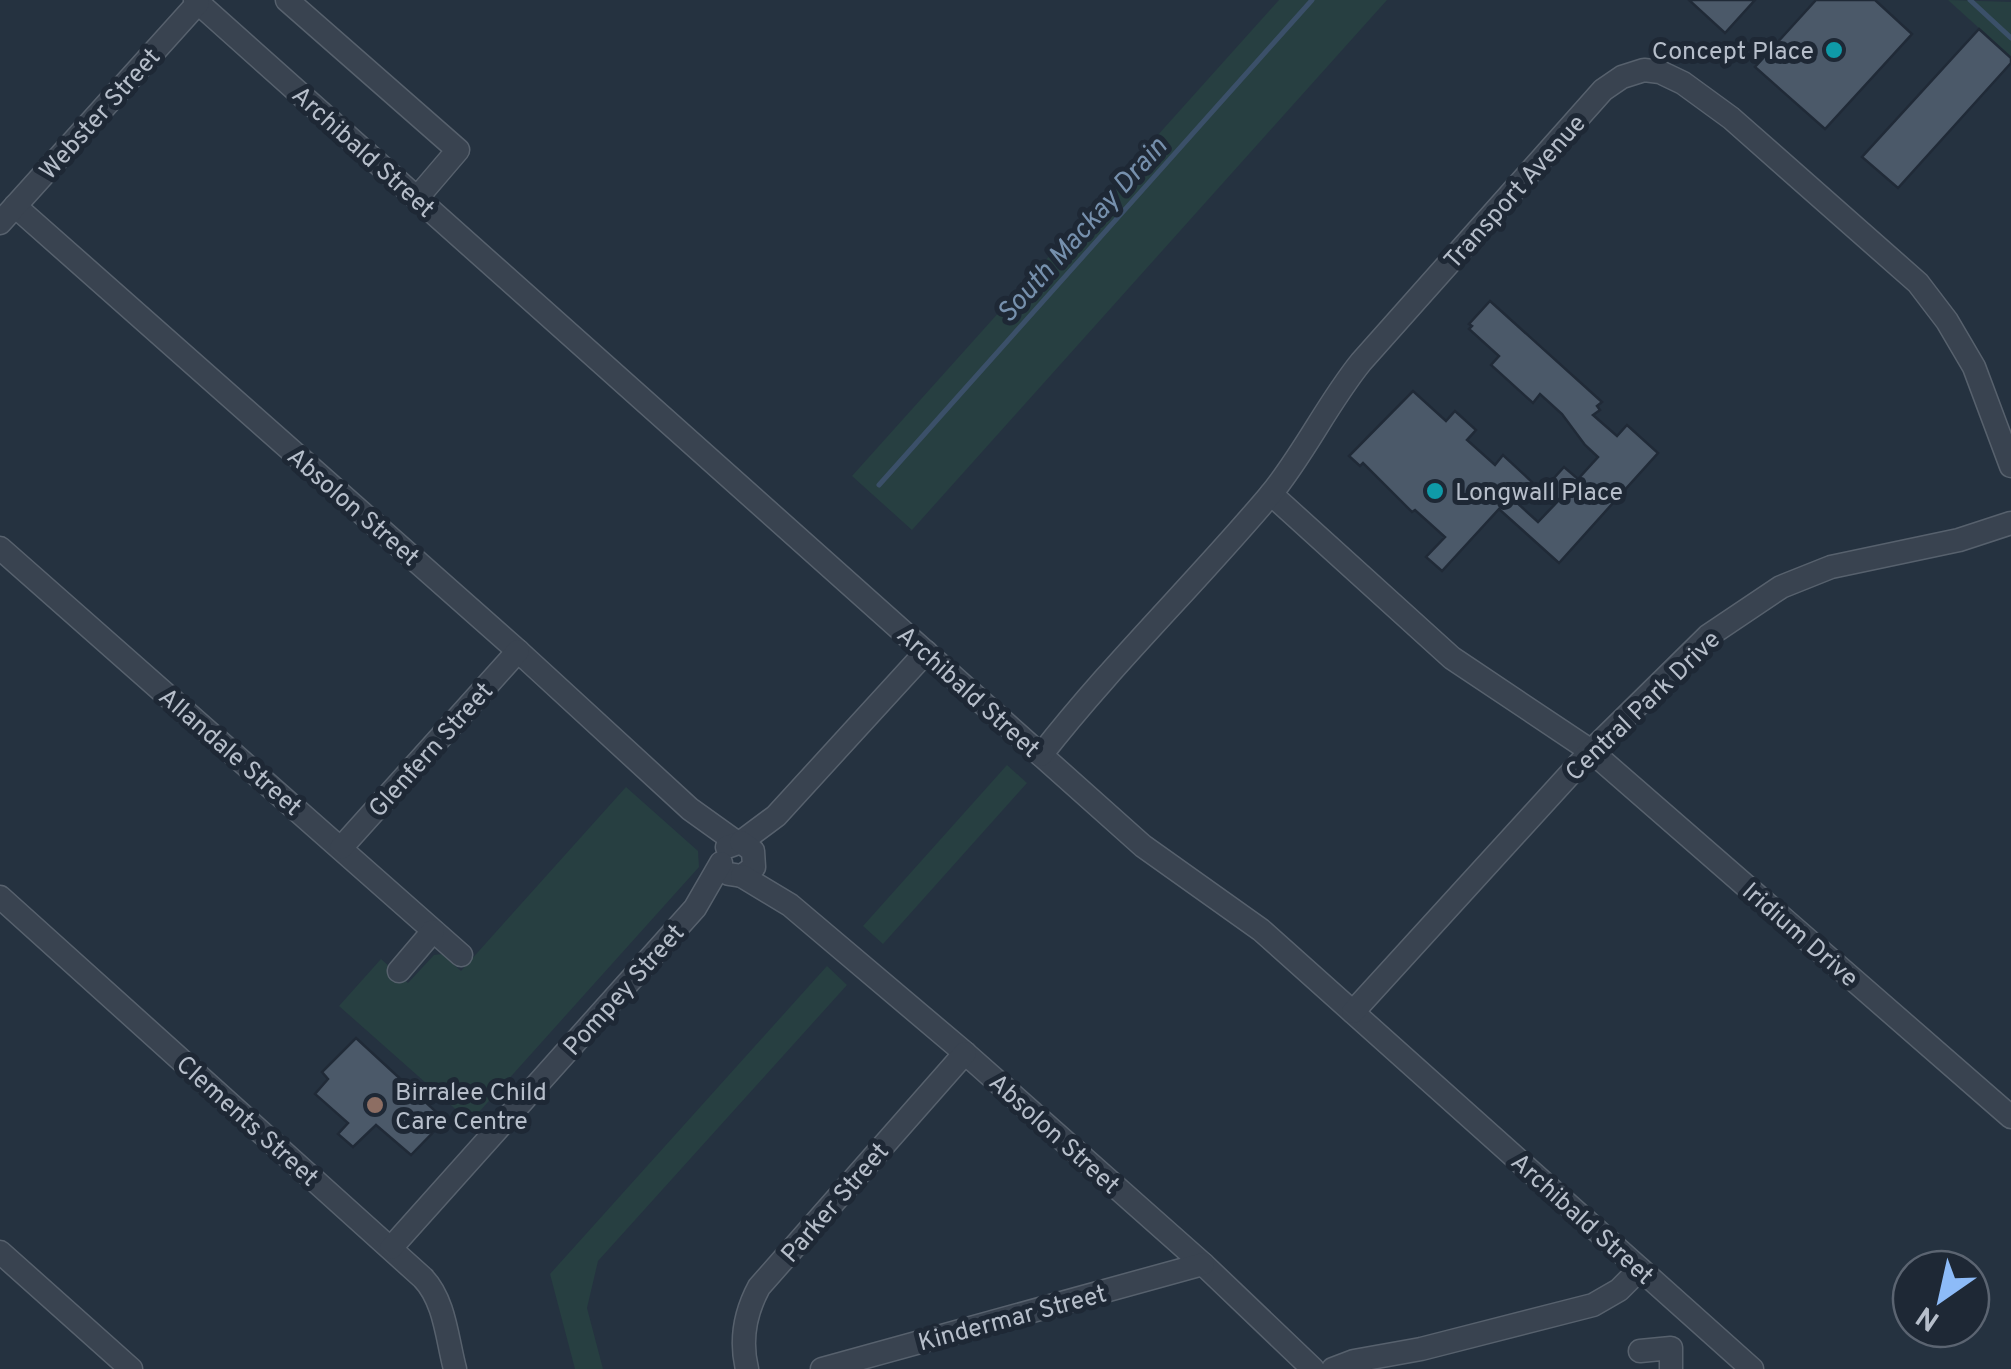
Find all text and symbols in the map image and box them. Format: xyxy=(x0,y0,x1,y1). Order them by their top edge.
place label: Concept Place xyxy=(1652,37,1814,69)
marker: Concept Place xyxy=(1823,39,1845,61)
street label: Webster Street xyxy=(34,42,169,188)
street label: Archibald Street xyxy=(284,80,440,226)
street label: Transport Avenue xyxy=(1438,109,1594,277)
water label: South Mackay Drain xyxy=(990,130,1176,332)
street label: Absolon Street xyxy=(279,442,425,575)
place label: Longwall Place xyxy=(1455,478,1623,510)
marker: Longwall Place xyxy=(1424,480,1446,502)
street label: Archibald Street xyxy=(889,620,1045,766)
street label: Central Park Drive xyxy=(1560,625,1728,789)
street label: Glenfern Street xyxy=(363,677,501,825)
street label: Allandale Street xyxy=(151,682,307,824)
street label: Iridium Drive xyxy=(1734,877,1864,996)
street label: Pompey Street xyxy=(558,918,693,1064)
street label: Clements Street xyxy=(168,1050,324,1195)
street label: Absolon Street xyxy=(981,1068,1125,1202)
place label: Birralee Child Care Centre xyxy=(395,1078,547,1139)
marker: Birralee Child Care Centre xyxy=(364,1094,386,1116)
street label: Parker Street xyxy=(775,1137,897,1271)
street label: Archibald Street xyxy=(1503,1147,1659,1293)
north arrow xyxy=(1891,1249,1991,1349)
street label: Kindermar Street xyxy=(915,1279,1111,1360)
text: N xyxy=(1910,1297,1947,1338)

